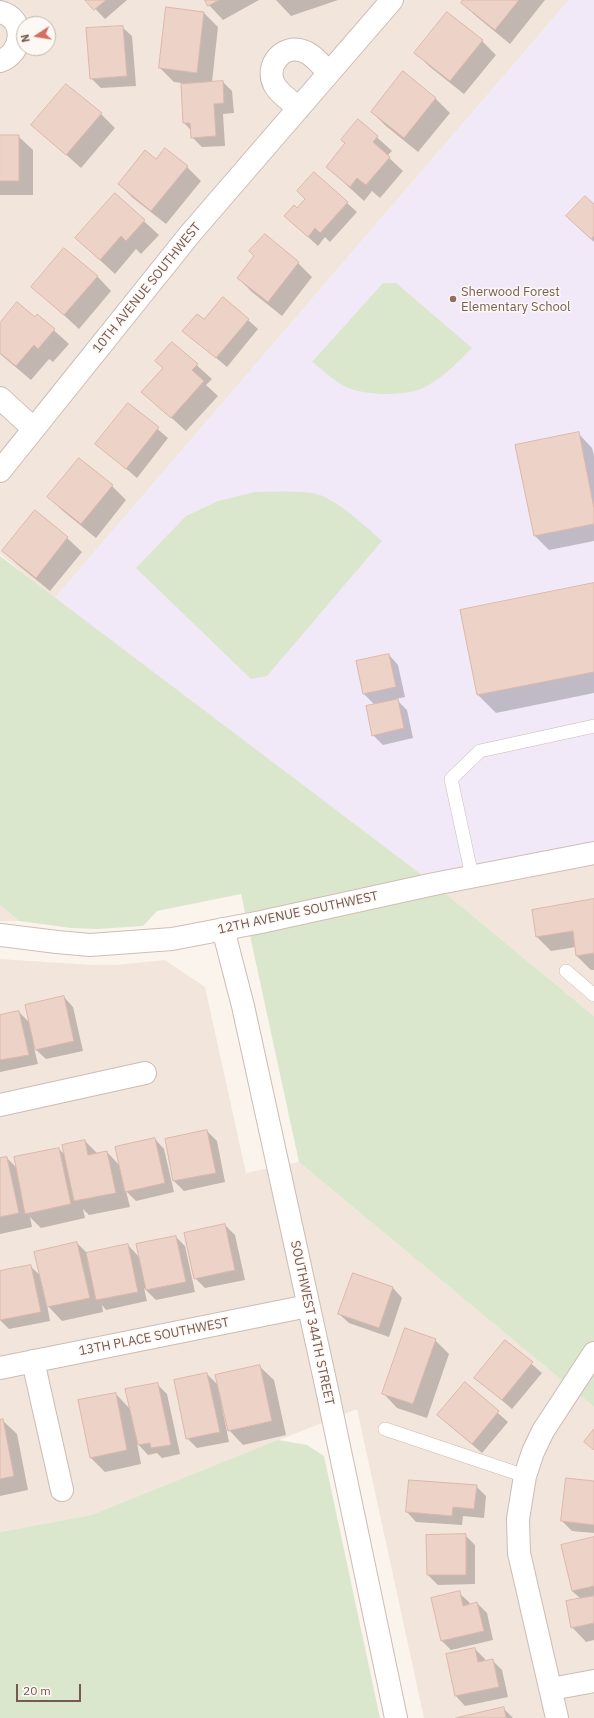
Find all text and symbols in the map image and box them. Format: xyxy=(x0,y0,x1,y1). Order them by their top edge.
north arrow xyxy=(16,16,56,56)
text: N xyxy=(18,33,33,44)
street label: 10TH AVENUE SOUTHWEST xyxy=(90,220,204,356)
place label: Sherwood Forest Elementary School xyxy=(461,284,571,315)
marker: Sherwood Forest Elementary School xyxy=(448,294,458,304)
street label: 12TH AVENUE SOUTHWEST xyxy=(216,888,380,938)
street label: SOUTHWEST 344TH STREET xyxy=(287,1239,337,1407)
street label: 13TH PLACE SOUTHWEST xyxy=(77,1315,231,1359)
scale bar xyxy=(18,1676,83,1702)
text: 20 m xyxy=(23,1683,51,1698)

